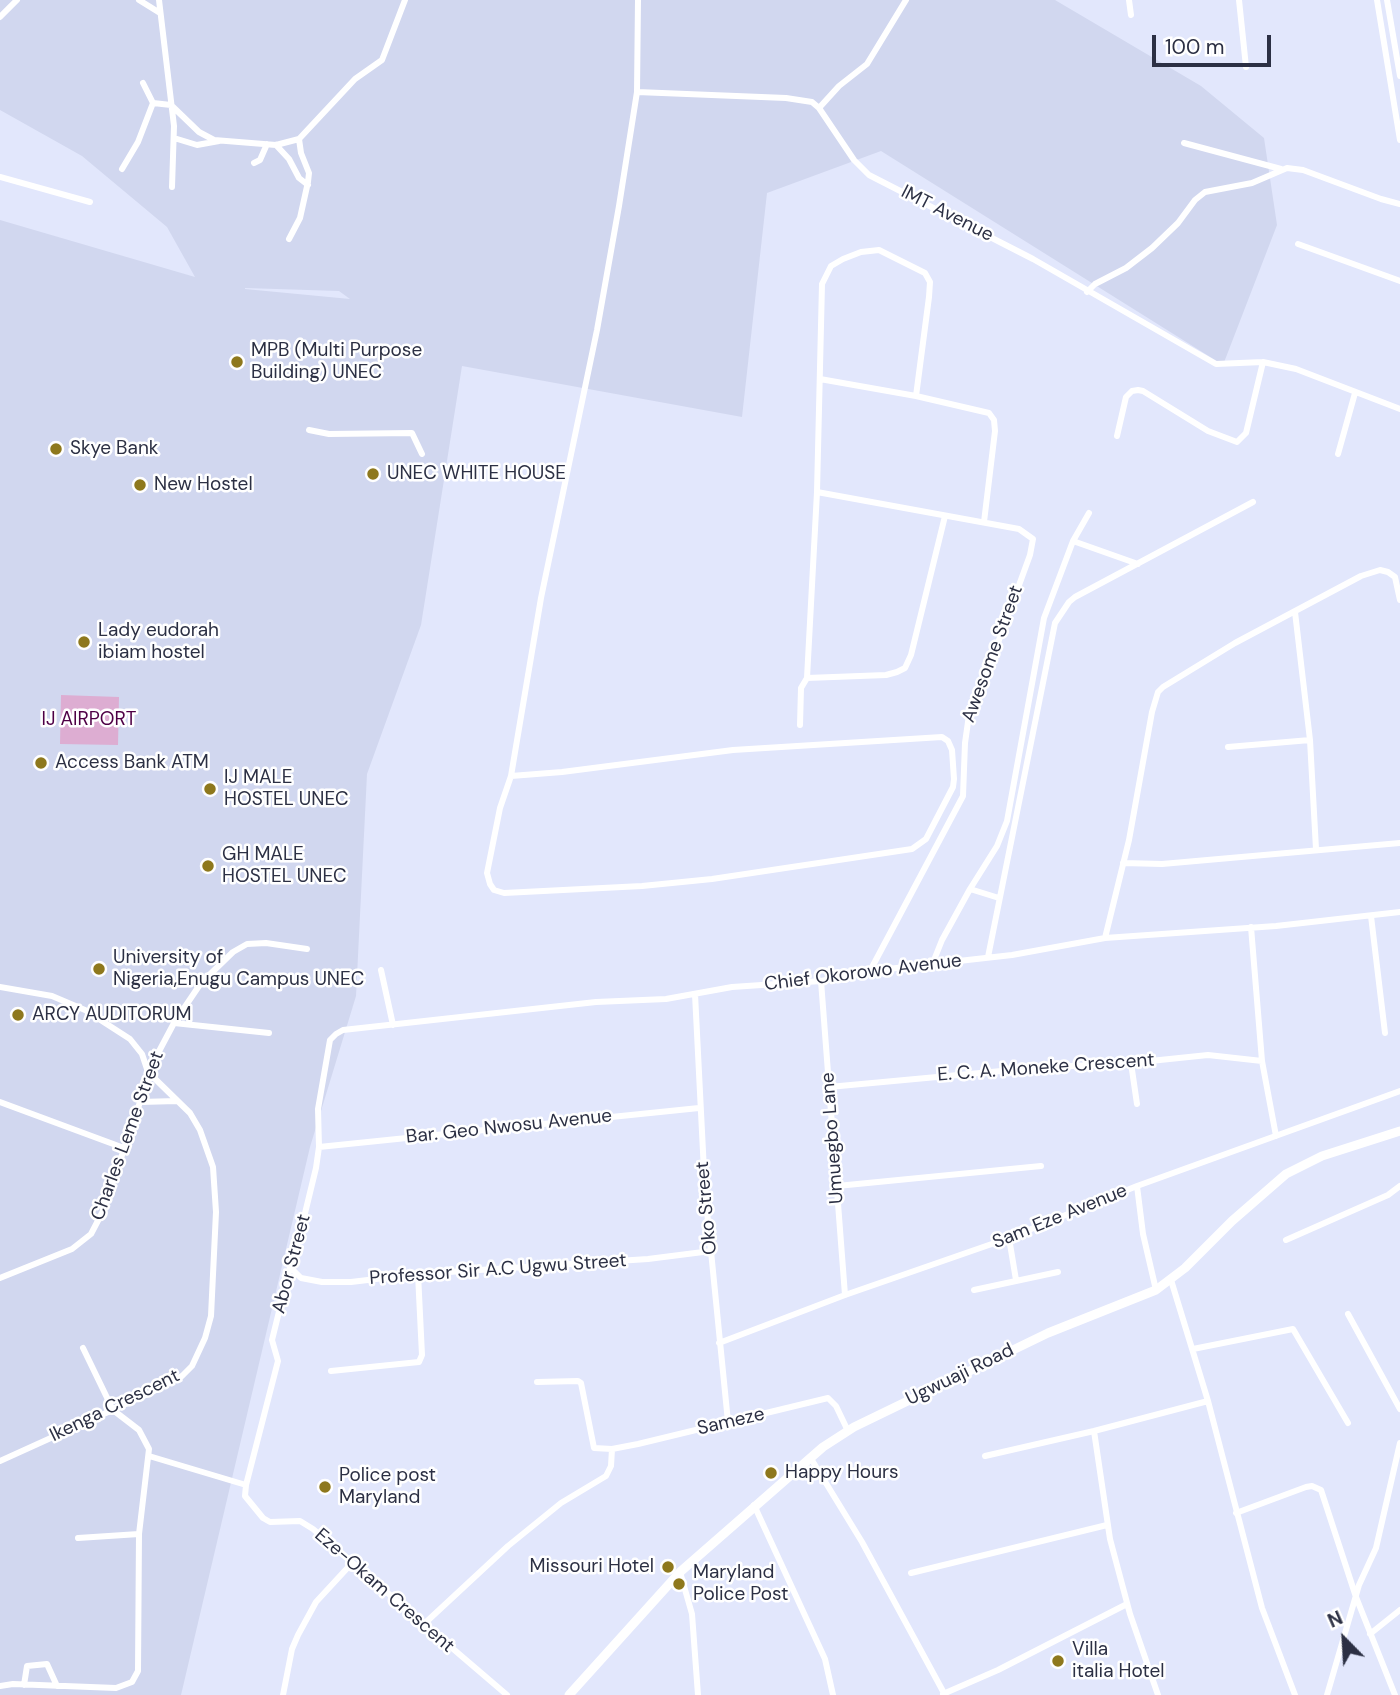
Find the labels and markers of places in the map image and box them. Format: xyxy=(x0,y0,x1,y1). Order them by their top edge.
place label: MPB (Multi Purpose Building) UNEC xyxy=(251,340,422,384)
marker: MPB (Multi Purpose Building) UNEC xyxy=(229,354,245,370)
place label: Skye Bank xyxy=(70,438,158,460)
marker: Skye Bank xyxy=(48,441,64,457)
place label: UNEC WHITE HOUSE xyxy=(387,463,566,485)
marker: UNEC WHITE HOUSE xyxy=(365,466,381,482)
place label: New Hostel xyxy=(154,474,253,496)
marker: New Hostel xyxy=(132,477,148,493)
place label: Lady eudorah ibiam hostel xyxy=(98,620,219,664)
marker: Lady eudorah ibiam hostel xyxy=(76,634,92,650)
place label: Access Bank ATM xyxy=(55,752,209,774)
marker: Access Bank ATM xyxy=(33,755,49,771)
place label: IJ MALE HOSTEL UNEC xyxy=(224,767,349,811)
marker: IJ MALE HOSTEL UNEC xyxy=(202,781,218,797)
place label: GH MALE HOSTEL UNEC xyxy=(222,844,347,888)
marker: GH MALE HOSTEL UNEC xyxy=(200,858,216,874)
place label: University of Nigeria,Enugu Campus UNEC xyxy=(113,947,364,991)
marker: University of Nigeria,Enugu Campus UNEC xyxy=(91,961,107,977)
place label: ARCY AUDITORUM xyxy=(32,1004,191,1026)
marker: ARCY AUDITORUM xyxy=(10,1007,26,1023)
place label: Happy Hours xyxy=(785,1462,899,1484)
place label: Police post Maryland xyxy=(339,1465,436,1509)
marker: Happy Hours xyxy=(763,1465,779,1481)
marker: Police post Maryland xyxy=(317,1479,333,1495)
place label: Missouri Hotel xyxy=(530,1556,654,1578)
marker: Missouri Hotel xyxy=(660,1559,676,1575)
place label: Maryland Police Post xyxy=(693,1562,789,1606)
marker: Maryland Police Post xyxy=(671,1576,687,1592)
place label: Villa italia Hotel xyxy=(1072,1639,1165,1683)
marker: Villa italia Hotel xyxy=(1050,1653,1066,1669)

